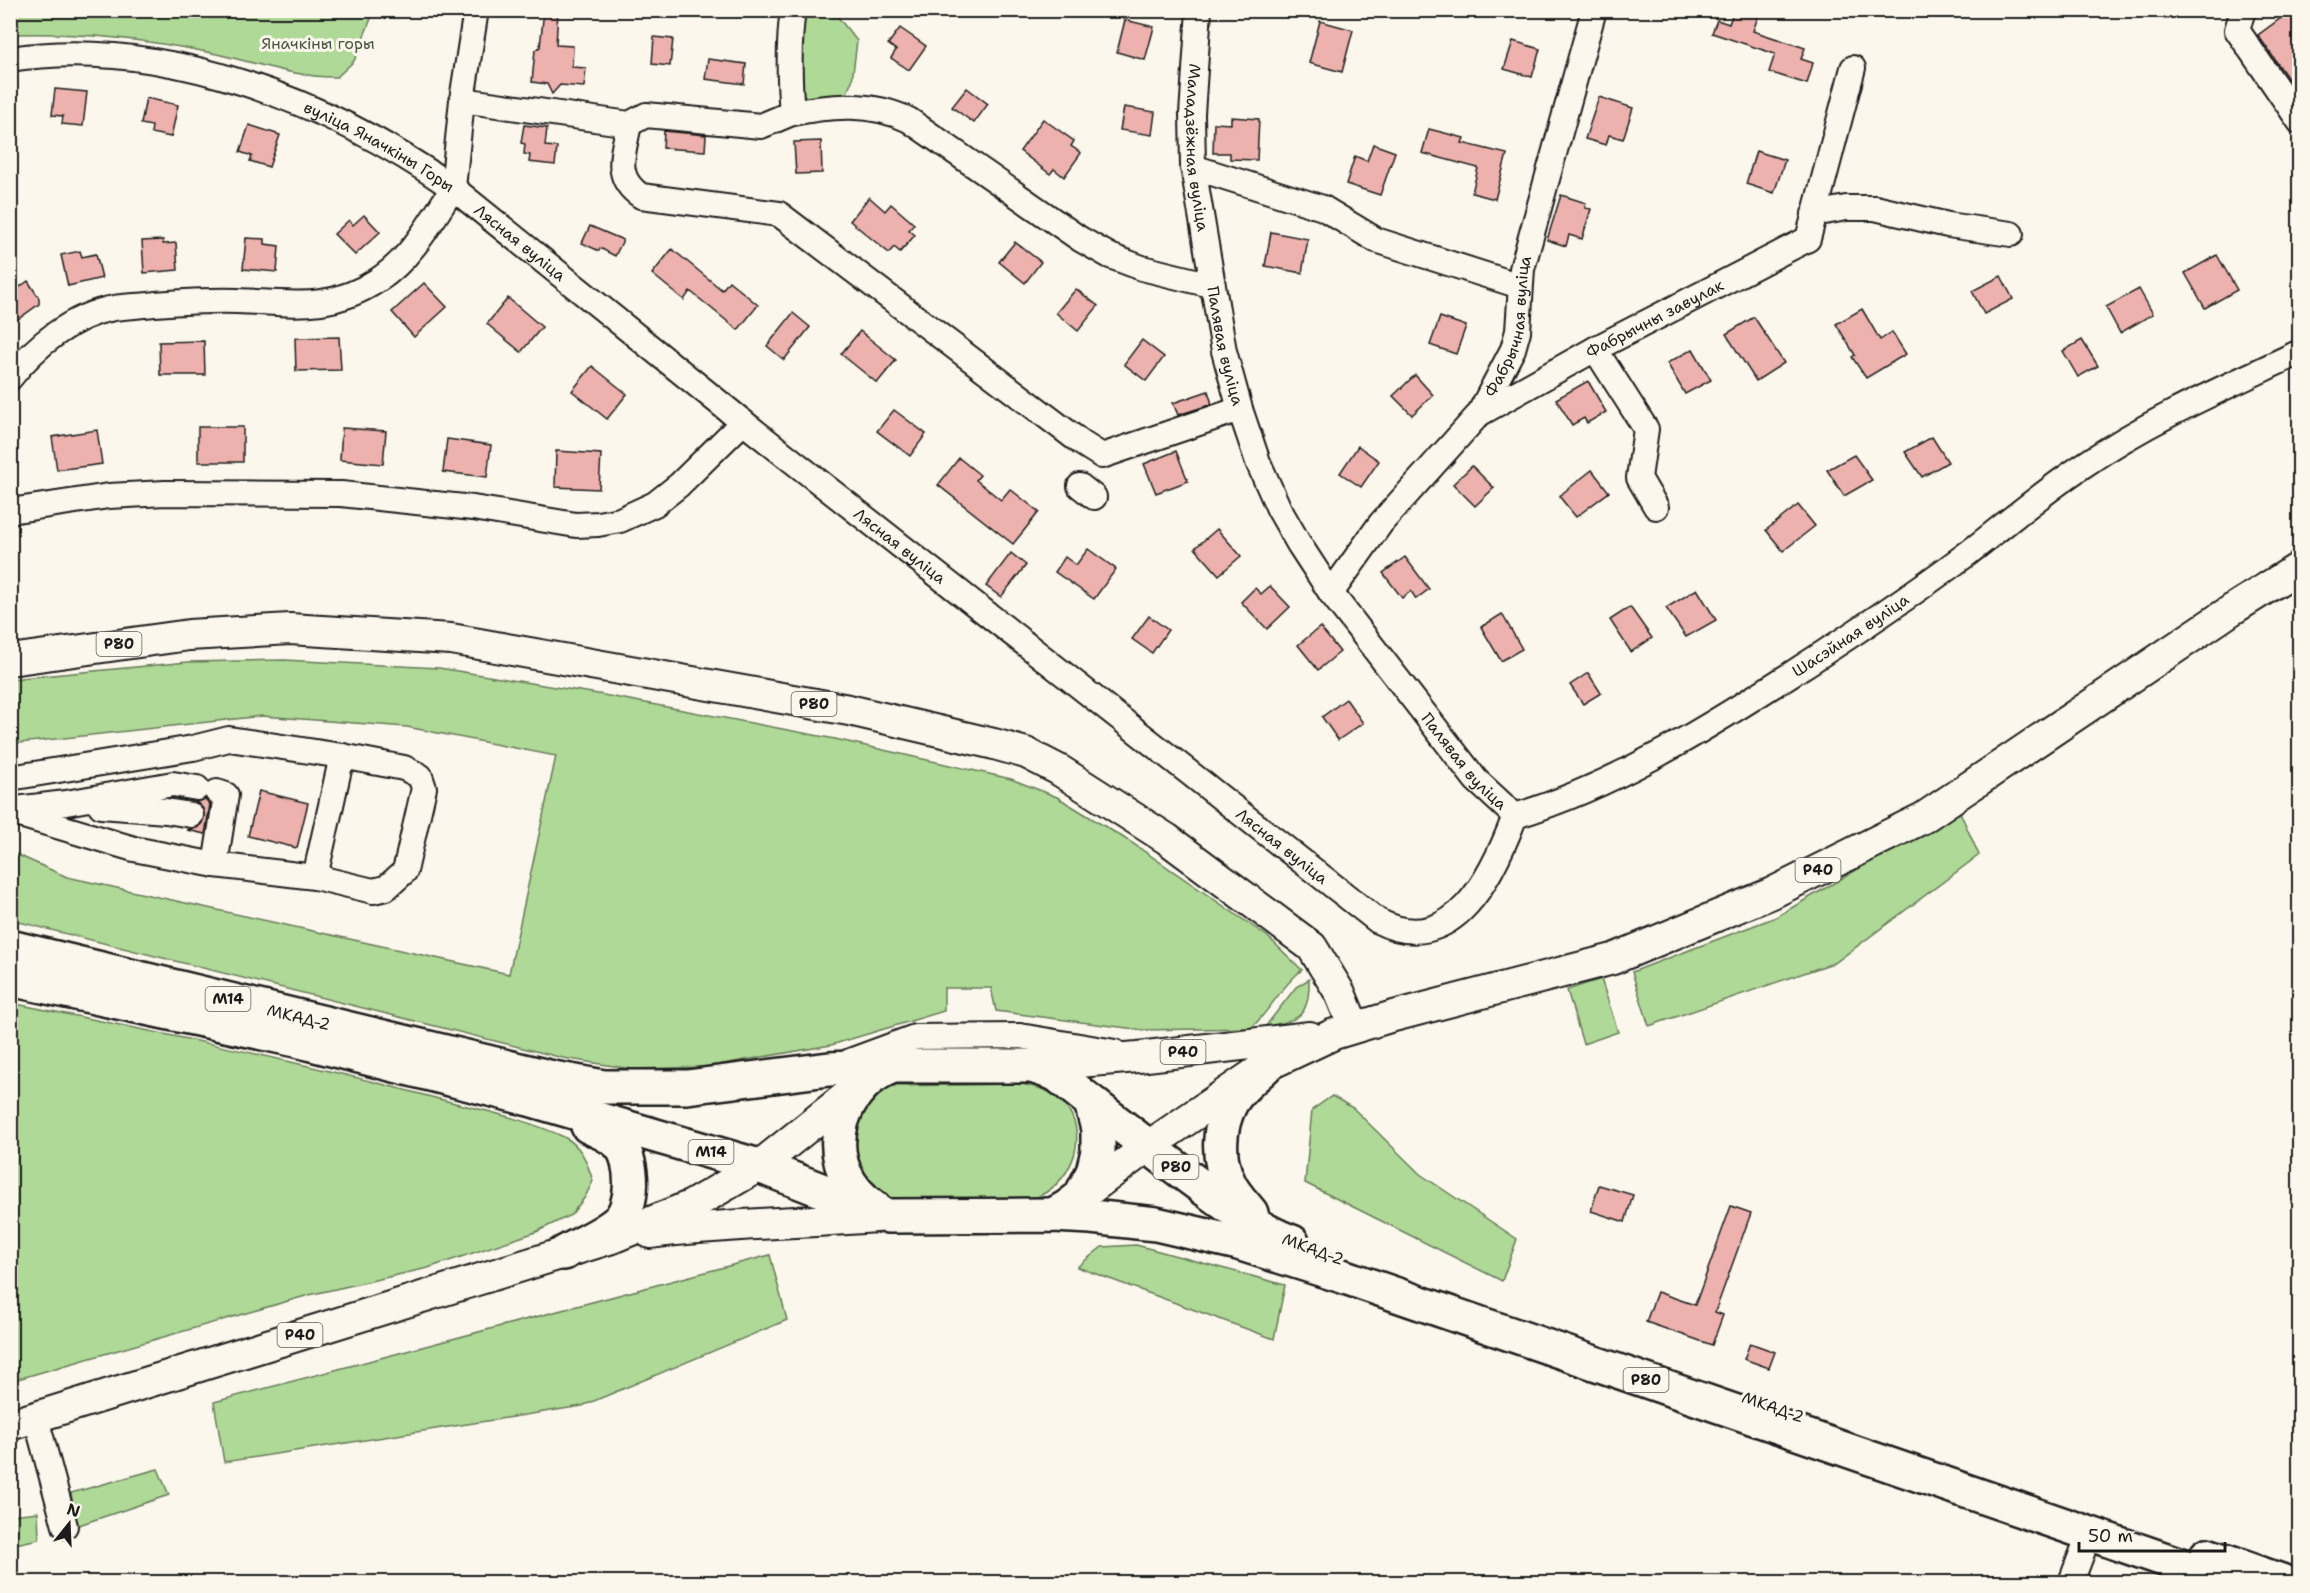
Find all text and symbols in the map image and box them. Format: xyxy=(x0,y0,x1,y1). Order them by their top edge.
park label: Яначкіны горы xyxy=(261,33,375,54)
street label: Маладзёжная вуліца xyxy=(1181,63,1214,233)
street label: вуліца Яначкіны Горы xyxy=(301,96,459,197)
street label: Лясная вуліца xyxy=(470,199,570,286)
street label: Фабрычная вуліца xyxy=(1479,253,1536,400)
street label: Фабрычны завулак xyxy=(1582,274,1727,363)
street label: Палявая вуліца xyxy=(1203,284,1249,408)
street label: Лясная вуліца xyxy=(850,503,950,588)
street label: Шасэйная вуліца xyxy=(1788,589,1913,681)
road number: Р80 xyxy=(96,632,142,656)
road number: Р80 xyxy=(792,692,836,716)
street label: Палявая вуліца xyxy=(1417,708,1512,814)
street label: Лясная вуліца xyxy=(1232,803,1333,889)
road number: Р40 xyxy=(1796,858,1840,882)
road number: М14 xyxy=(206,987,250,1011)
street label: МКАД-2 xyxy=(265,999,332,1034)
road number: Р40 xyxy=(1160,1040,1206,1064)
road number: М14 xyxy=(688,1140,734,1164)
road number: Р80 xyxy=(1154,1155,1198,1179)
street label: МКАД-2 xyxy=(1279,1228,1347,1270)
road number: Р40 xyxy=(278,1323,322,1347)
road number: Р80 xyxy=(1624,1368,1668,1392)
street label: МКАД-2 xyxy=(1739,1387,1807,1427)
north arrow xyxy=(39,1494,99,1554)
text: N xyxy=(64,1498,83,1522)
scale bar xyxy=(2079,1515,2224,1553)
text: 50 m xyxy=(2088,1524,2133,1548)

